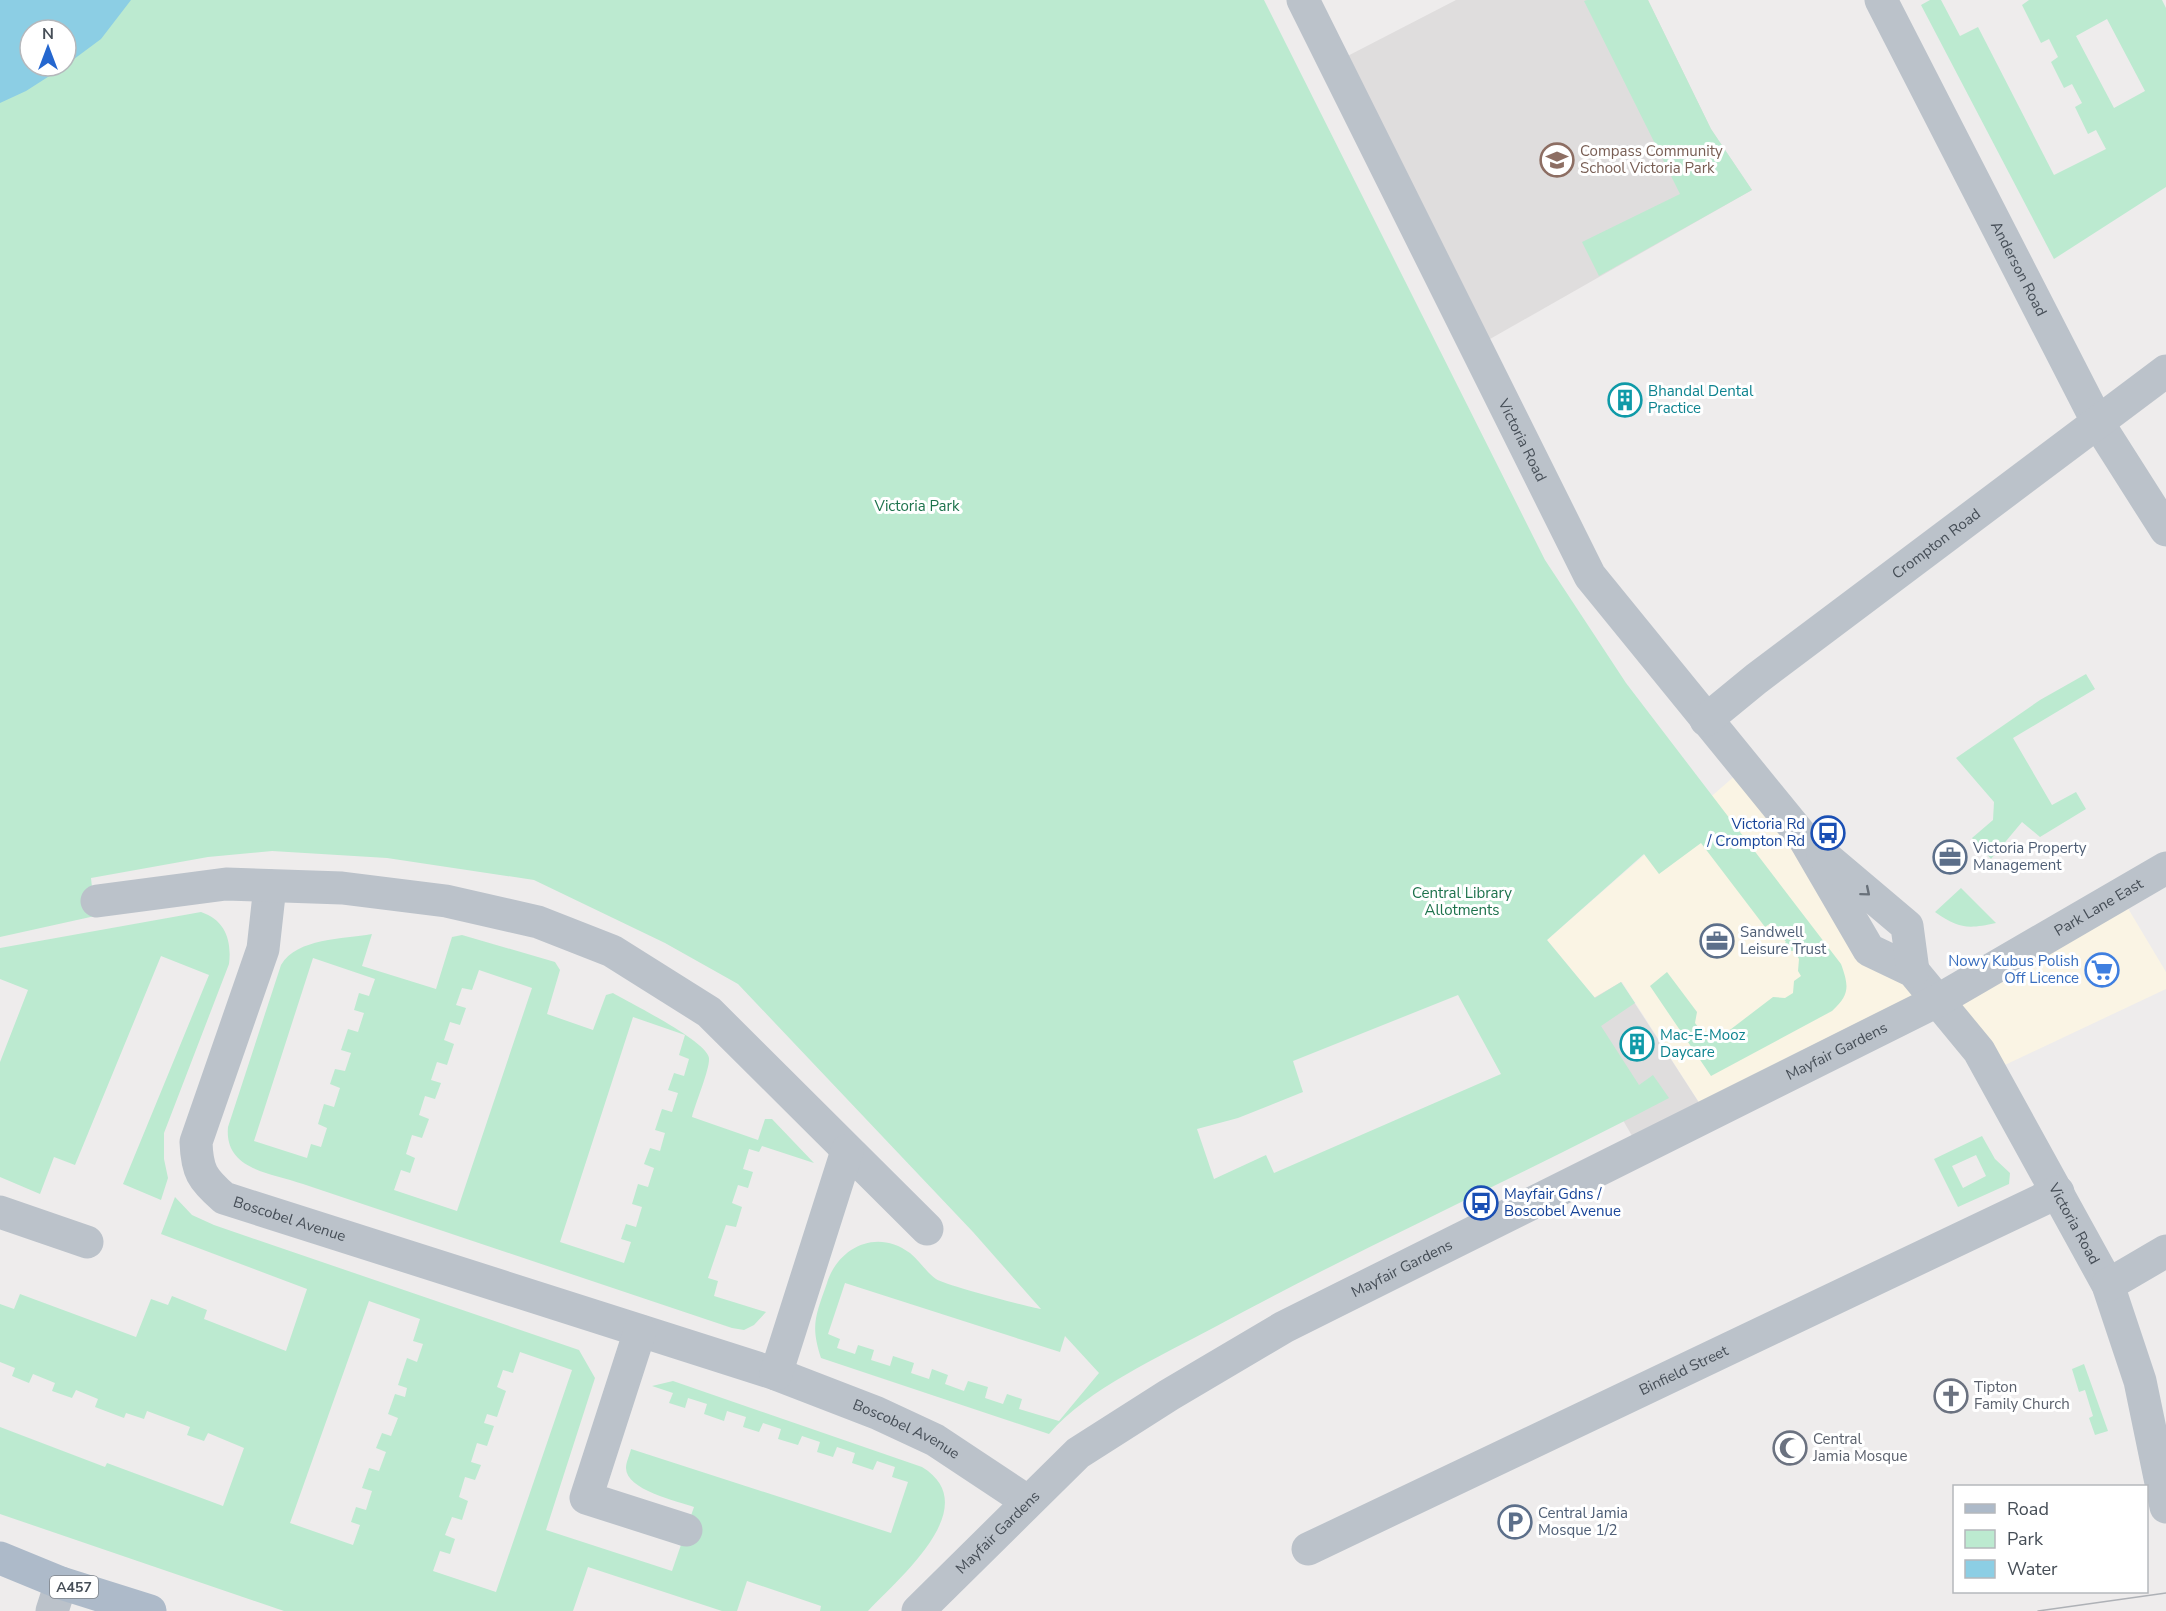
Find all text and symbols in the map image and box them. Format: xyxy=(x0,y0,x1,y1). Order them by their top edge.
north arrow xyxy=(18,18,78,78)
text: N xyxy=(42,23,54,45)
place label: Compass Community School Victoria Park xyxy=(1580,141,1723,178)
school or university icon: Compass Community School Victoria Park xyxy=(1539,142,1575,178)
street label: Anderson Road xyxy=(1986,218,2052,320)
place label: Bhandal Dental Practice xyxy=(1648,381,1754,418)
building icon: Bhandal Dental Practice xyxy=(1607,382,1643,418)
street label: Victoria Road xyxy=(1493,395,1551,485)
park label: Victoria Park xyxy=(874,496,960,516)
street label: Crompton Road xyxy=(1888,504,1985,584)
place label: Victoria Rd / Crompton Rd xyxy=(1706,814,1805,851)
bus stop icon: Victoria Rd / Crompton Rd xyxy=(1810,815,1846,851)
place label: Victoria Property Management xyxy=(1972,838,2087,875)
office icon: Victoria Property Management xyxy=(1932,839,1968,875)
street label: Park Lane East xyxy=(2051,873,2147,941)
park label: Central Library Allotments xyxy=(1412,883,1512,920)
one-way arrow xyxy=(1859,885,1870,896)
place label: Sandwell Leisure Trust xyxy=(1740,922,1827,959)
office icon: Sandwell Leisure Trust xyxy=(1699,923,1735,959)
place label: Nowy Kubus Polish Off Licence xyxy=(1948,951,2079,988)
supermarket icon: Nowy Kubus Polish Off Licence xyxy=(2084,952,2120,988)
street label: Mayfair Gardens xyxy=(1783,1017,1891,1085)
place label: Mac-E-Mooz Daycare xyxy=(1660,1025,1745,1062)
building icon: Mac-E-Mooz Daycare xyxy=(1619,1026,1655,1062)
street label: Victoria Road xyxy=(2043,1179,2105,1268)
place label: Mayfair Gdns / Boscobel Avenue xyxy=(1504,1184,1621,1221)
bus stop icon: Mayfair Gdns / Boscobel Avenue xyxy=(1463,1185,1499,1221)
street label: Boscobel Avenue xyxy=(231,1192,348,1246)
street label: Mayfair Gardens xyxy=(1348,1235,1456,1302)
street label: Binfield Street xyxy=(1636,1340,1732,1400)
place label: Tipton Family Church xyxy=(1974,1377,2070,1414)
church icon: Tipton Family Church xyxy=(1933,1378,1969,1414)
street label: Boscobel Avenue xyxy=(850,1395,964,1464)
place label: Central Jamia Mosque xyxy=(1812,1429,1907,1466)
mosque icon: Central Jamia Mosque xyxy=(1772,1430,1808,1466)
legend xyxy=(1953,1485,2148,1593)
street label: Mayfair Gardens xyxy=(951,1486,1044,1578)
text: Road xyxy=(2007,1497,2049,1521)
place label: Central Jamia Mosque 1/2 xyxy=(1538,1503,1628,1540)
parking icon: Central Jamia Mosque 1/2 xyxy=(1497,1504,1533,1540)
text: Park xyxy=(2007,1527,2044,1551)
text: Water xyxy=(2007,1557,2058,1581)
road number: A457 xyxy=(50,1576,98,1598)

